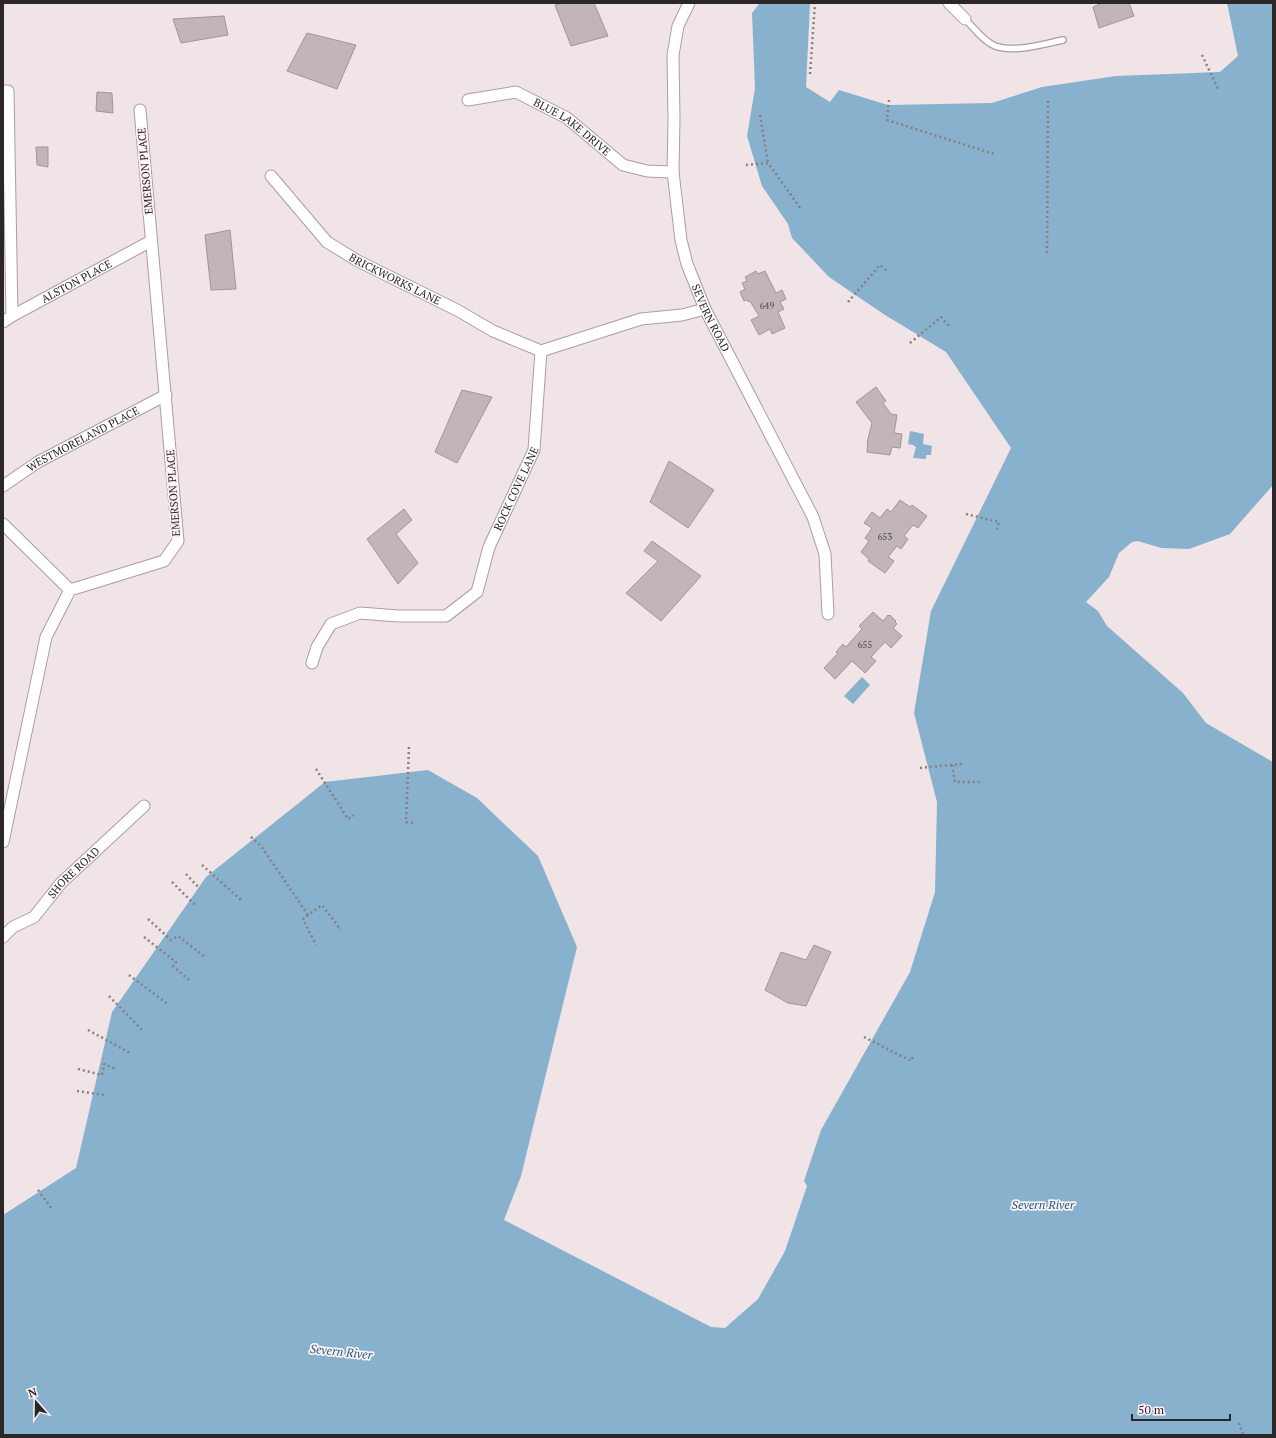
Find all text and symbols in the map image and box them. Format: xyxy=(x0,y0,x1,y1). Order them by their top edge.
street label: BLUE LAKE DRIVE xyxy=(531,95,614,159)
street label: EMERSON PLACE xyxy=(134,127,156,215)
street label: BRICKWORKS LANE xyxy=(346,250,443,308)
street label: ALSTON PLACE xyxy=(39,257,114,306)
street label: SEVERN ROAD xyxy=(689,282,733,354)
house number: 649 xyxy=(760,300,774,312)
street label: WESTMORELAND PLACE xyxy=(24,403,142,475)
street label: ROCK COVE LANE xyxy=(491,444,542,533)
street label: EMERSON PLACE xyxy=(163,449,183,537)
house number: 653 xyxy=(878,531,892,543)
house number: 655 xyxy=(858,639,872,651)
street label: SHORE ROAD xyxy=(45,844,103,901)
water label: Severn River xyxy=(1012,1197,1076,1212)
water label: Severn River xyxy=(309,1341,374,1362)
north arrow xyxy=(16,1382,56,1422)
text: N xyxy=(26,1384,40,1401)
scale bar xyxy=(1132,1396,1230,1422)
text: 50 m xyxy=(1138,1402,1165,1417)

